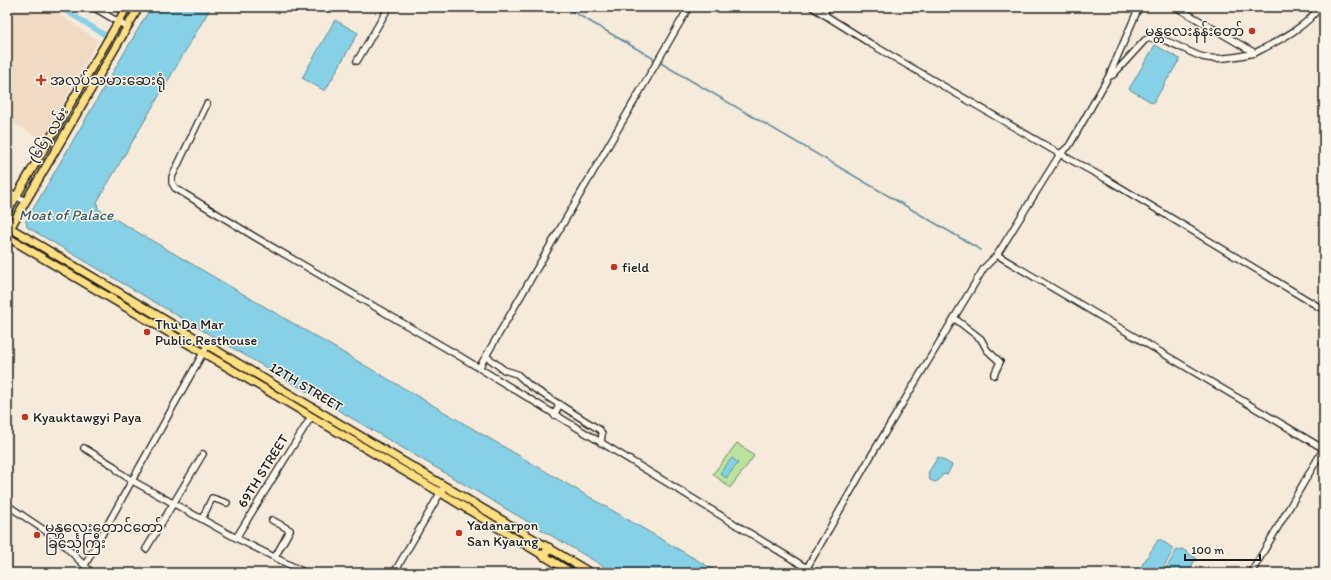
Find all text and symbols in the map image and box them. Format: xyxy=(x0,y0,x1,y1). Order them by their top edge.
place label: မန္တလေးနန်းတော် xyxy=(1145,21,1244,43)
marker: မန္တလေးနန်းတော် xyxy=(1247,26,1257,36)
place label: အလုပ်သမားဆေးရုံ xyxy=(50,70,165,92)
marker: အလုပ်သမားဆေးရုံ xyxy=(35,74,47,86)
street label: (၆၆) လမ်း xyxy=(24,103,72,166)
water label: Moat of Palace xyxy=(19,206,114,224)
place label: field xyxy=(622,259,650,276)
marker: field xyxy=(609,262,619,272)
place label: Thu Da Mar Public Resthouse xyxy=(155,316,257,349)
marker: Thu Da Mar Public Resthouse xyxy=(142,327,152,337)
street label: 12TH STREET xyxy=(266,358,346,416)
place label: Kyauktawgyi Paya xyxy=(33,409,142,426)
marker: Kyauktawgyi Paya xyxy=(20,412,30,422)
street label: 69TH STREET xyxy=(234,431,292,511)
place label: မန္တလေးတောင်တော် ‌ခြင်္သေ့ကြီး xyxy=(45,517,163,555)
place label: Yadanarpon San Kyaung xyxy=(467,517,539,550)
marker: Yadanarpon San Kyaung xyxy=(454,528,464,538)
marker: မန္တလေးတောင်တော် ‌ခြင်္သေ့ကြီး xyxy=(32,530,42,540)
scale bar xyxy=(1185,536,1260,562)
text: 100 m xyxy=(1191,543,1224,557)

